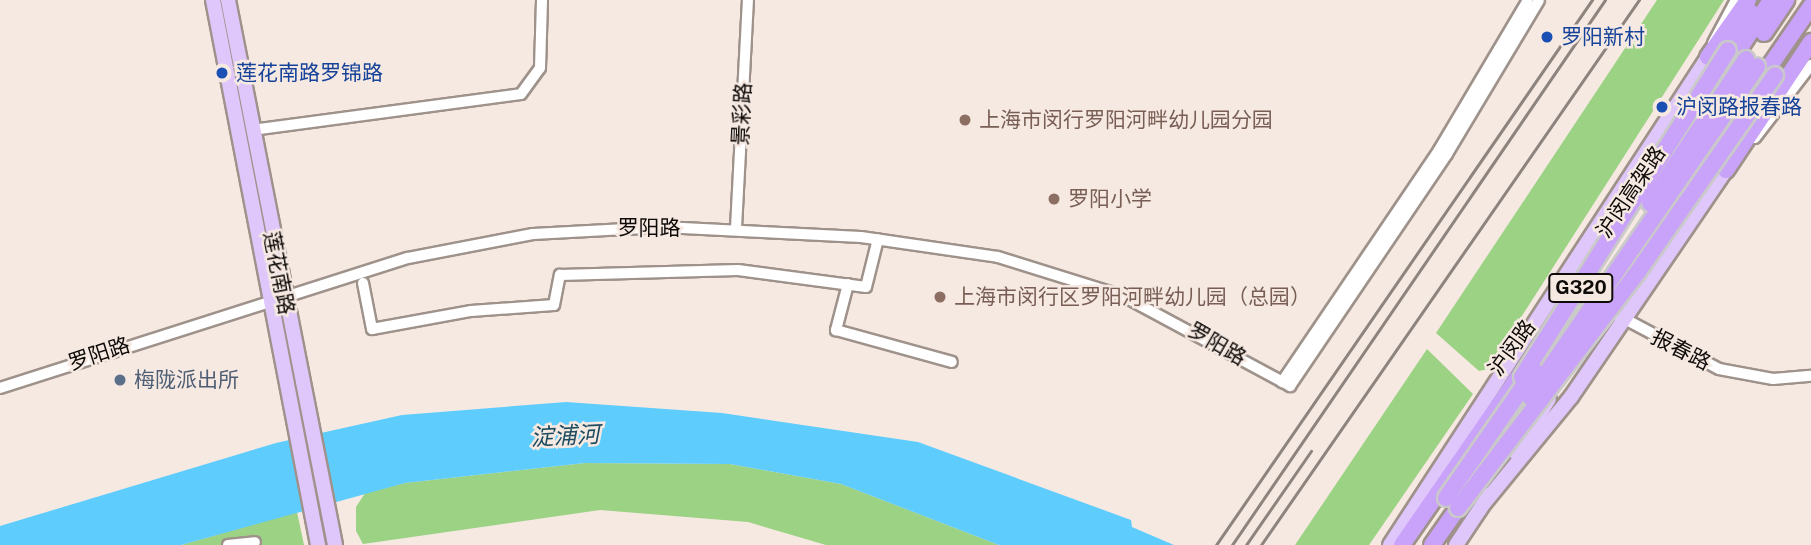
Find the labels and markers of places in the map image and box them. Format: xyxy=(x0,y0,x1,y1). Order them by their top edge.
place label: 罗阳新村 xyxy=(1561,24,1645,50)
marker: 罗阳新村 xyxy=(1539,29,1555,45)
place label: 莲花南路罗锦路 xyxy=(236,60,383,86)
marker: 莲花南路罗锦路 xyxy=(214,65,230,81)
place label: 沪闵路报春路 xyxy=(1676,94,1802,120)
marker: 沪闵路报春路 xyxy=(1654,99,1670,115)
place label: 上海市闵行罗阳河畔幼儿园分园 xyxy=(979,107,1273,133)
marker: 上海市闵行罗阳河畔幼儿园分园 xyxy=(957,112,973,128)
place label: 罗阳小学 xyxy=(1068,186,1152,212)
marker: 罗阳小学 xyxy=(1046,191,1062,207)
place label: 上海市闵行区罗阳河畔幼儿园（总园） xyxy=(954,284,1311,310)
marker: 上海市闵行区罗阳河畔幼儿园（总园） xyxy=(932,289,948,305)
place label: 梅陇派出所 xyxy=(134,367,239,393)
marker: 梅陇派出所 xyxy=(112,372,128,388)

